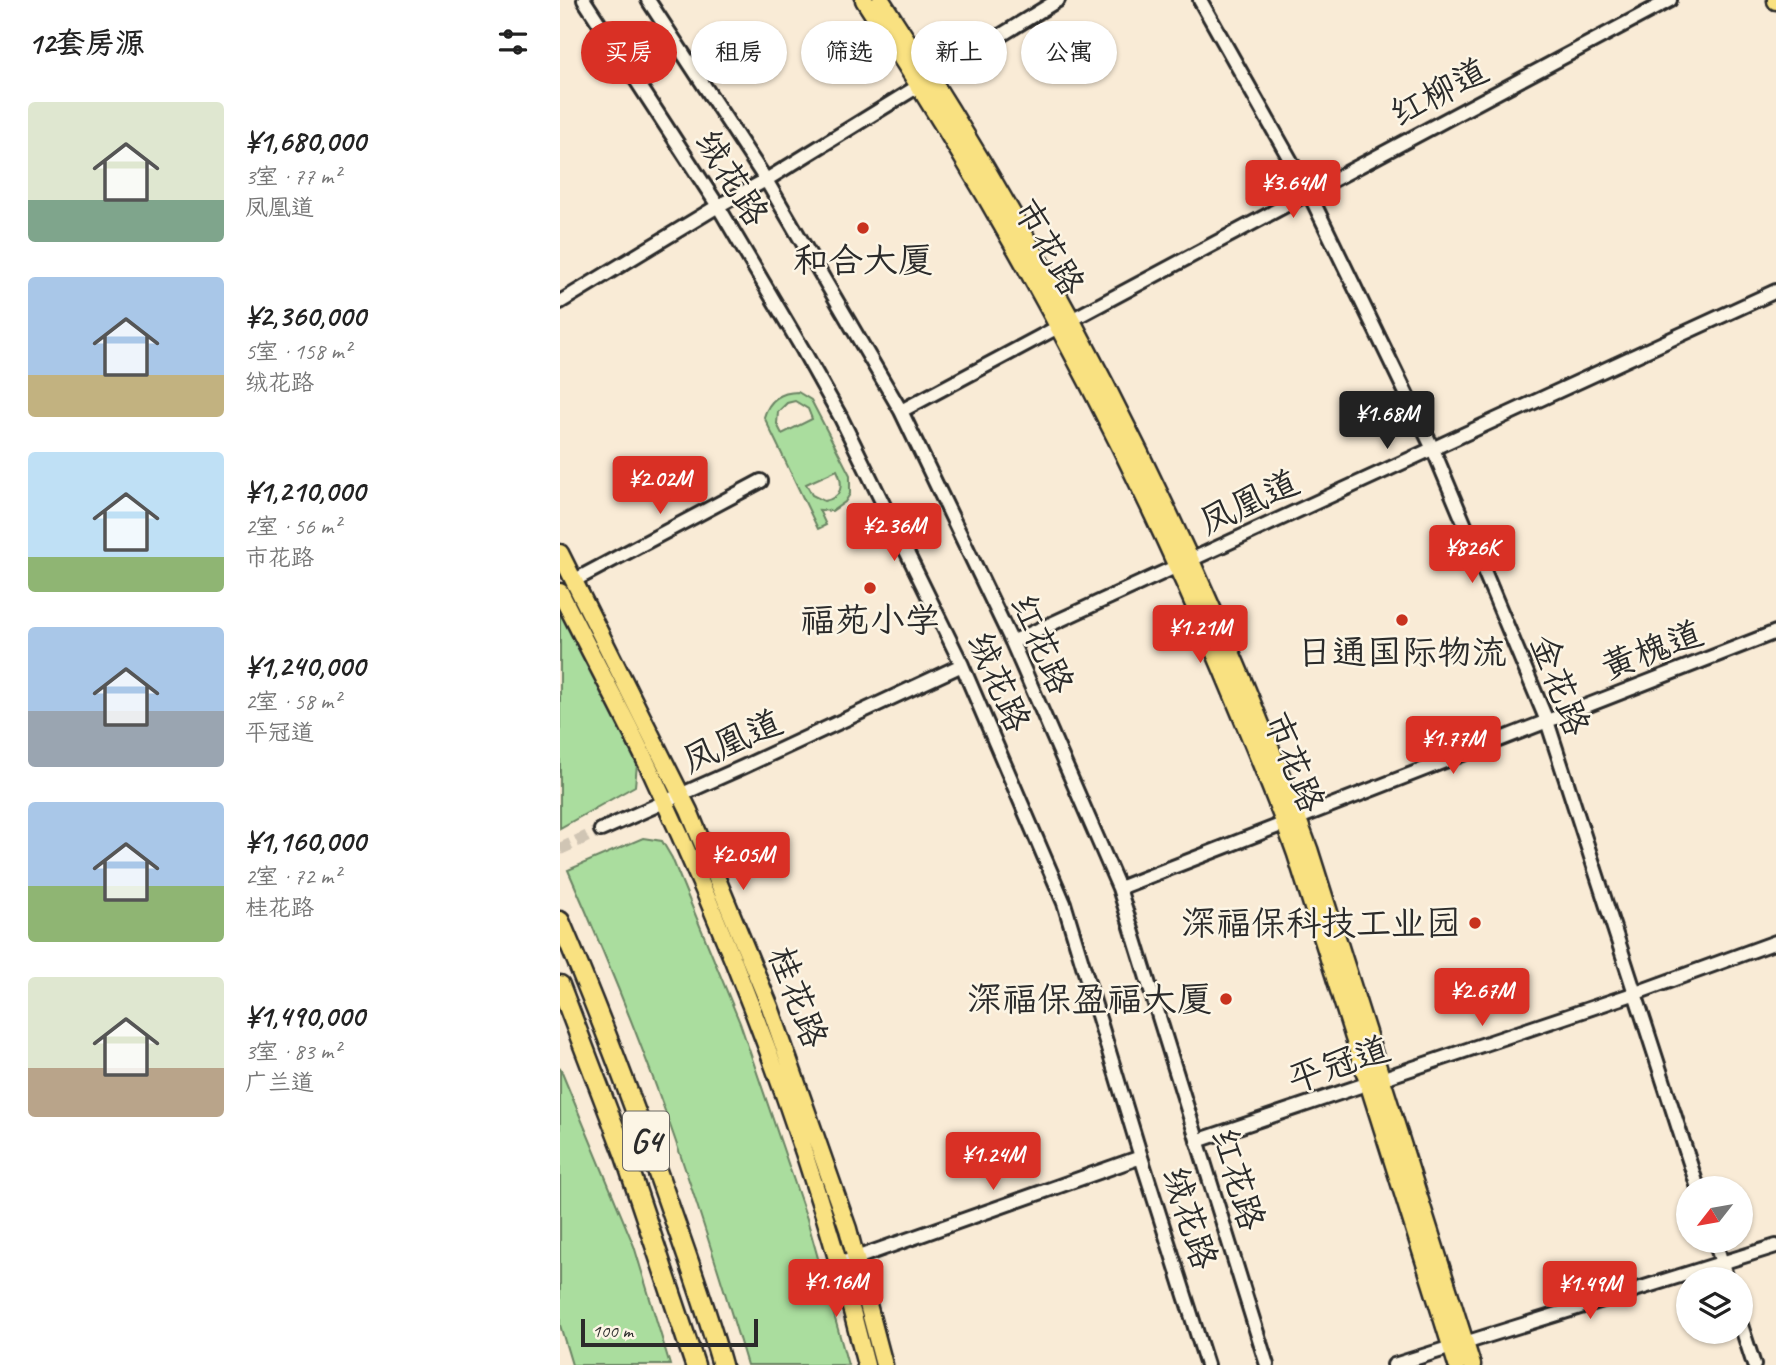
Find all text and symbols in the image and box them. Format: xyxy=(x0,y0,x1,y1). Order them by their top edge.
chip: 买房 xyxy=(581,21,677,84)
chip: 租房 xyxy=(691,21,787,84)
chip: 筛选 xyxy=(801,21,897,84)
chip: 新上 xyxy=(911,21,1007,84)
chip: 公寓 xyxy=(1021,21,1117,84)
icon: filters xyxy=(494,23,532,61)
text: 12套房源 xyxy=(28,24,145,62)
street label: 红柳道 xyxy=(1382,47,1496,137)
text: ¥1,680,000 xyxy=(245,122,366,160)
street label: 绒花路 xyxy=(685,122,779,234)
icon: home xyxy=(84,130,168,214)
pin: ¥3.64M xyxy=(1236,160,1350,220)
text: 3室 · 77 m² xyxy=(245,162,340,191)
text: ¥3.64M xyxy=(1261,168,1325,197)
street label: 市花路 xyxy=(1003,190,1095,304)
text: 凤凰道 xyxy=(245,193,314,222)
marker: 和合大厦 xyxy=(855,220,871,236)
place label: 和合大厦 xyxy=(793,238,933,283)
text: ¥2,360,000 xyxy=(245,297,366,335)
icon: home xyxy=(84,305,168,389)
text: 5室 · 158 m² xyxy=(245,337,351,366)
text: 绒花路 xyxy=(245,368,314,397)
pin: ¥1.68M xyxy=(1330,392,1444,451)
text: ¥1.68M xyxy=(1355,399,1419,428)
pin: ¥2.02M xyxy=(603,456,717,516)
street label: 凤凰道 xyxy=(1192,459,1306,545)
text: ¥2.02M xyxy=(629,464,691,493)
text: ¥1,210,000 xyxy=(245,472,365,510)
icon: home xyxy=(84,480,168,564)
pin: ¥2.36M xyxy=(837,504,951,563)
text: ¥2.36M xyxy=(862,511,926,540)
text: 2室 · 56 m² xyxy=(245,512,340,541)
pin: ¥826K xyxy=(1423,526,1521,585)
text: ¥826K xyxy=(1445,533,1499,562)
text: 市花路 xyxy=(245,543,314,572)
marker: 福苑小学 xyxy=(862,580,878,596)
street label: 红花路 xyxy=(1000,587,1084,701)
place label: 福苑小学 xyxy=(800,598,940,643)
pin: ¥1.21M xyxy=(1143,606,1257,665)
street label: 黄槐道 xyxy=(1595,610,1709,690)
marker: 日通国际物流 xyxy=(1394,612,1410,628)
text: ¥1.21M xyxy=(1169,613,1231,642)
street label: 绒花路 xyxy=(957,625,1041,739)
street label: 金花路 xyxy=(1520,628,1600,742)
place label: 日通国际物流 xyxy=(1297,630,1507,675)
text: ¥1,240,000 xyxy=(245,647,365,685)
icon: home xyxy=(84,655,168,739)
text: 2室 · 58 m² xyxy=(245,687,340,716)
street label: 凤凰道 xyxy=(675,699,789,783)
street label: 市花路 xyxy=(1253,705,1335,819)
pin: ¥1.77M xyxy=(1396,716,1510,776)
text: 平冠道 xyxy=(245,718,314,747)
text: ¥1.77M xyxy=(1422,724,1484,753)
text: ¥1,160,000 xyxy=(245,822,366,860)
icon: home xyxy=(84,830,168,914)
pin: ¥2.05M xyxy=(686,832,800,892)
text: ¥2.05M xyxy=(712,840,774,869)
text: 2室 · 72 m² xyxy=(245,862,340,891)
text: 桂花路 xyxy=(245,893,314,922)
place label: 深福保科技工业园 xyxy=(1181,901,1461,946)
marker: 深福保科技工业园 xyxy=(1467,915,1483,931)
street label: 桂花路 xyxy=(758,940,838,1054)
pin: ¥2.67M xyxy=(1425,968,1539,1028)
text: ¥2.67M xyxy=(1450,976,1514,1005)
place label: 深福保盈福大厦 xyxy=(967,977,1212,1022)
marker: 深福保盈福大厦 xyxy=(1218,991,1234,1007)
text: ¥1,490,000 xyxy=(245,997,365,1035)
icon: home xyxy=(84,1005,168,1089)
street label: 平冠道 xyxy=(1282,1026,1396,1102)
text: 3室 · 83 m² xyxy=(245,1037,340,1066)
text: 广兰道 xyxy=(245,1068,314,1097)
road number: G4 xyxy=(623,1112,669,1170)
street label: 红花路 xyxy=(1201,1122,1275,1236)
pin: ¥1.24M xyxy=(936,1132,1050,1192)
text: ¥1.24M xyxy=(962,1140,1024,1169)
street label: 绒花路 xyxy=(1152,1161,1228,1275)
north arrow xyxy=(1676,1176,1754,1253)
map controls xyxy=(1676,1176,1753,1344)
pin: ¥1.16M xyxy=(779,1260,893,1319)
pin: ¥1.49M xyxy=(1533,1262,1647,1321)
text: ¥1.16M xyxy=(804,1267,868,1296)
button: layers xyxy=(1676,1267,1753,1344)
text: ¥1.49M xyxy=(1559,1269,1621,1298)
scale bar xyxy=(581,1316,758,1348)
text: 100 m xyxy=(592,1319,633,1343)

